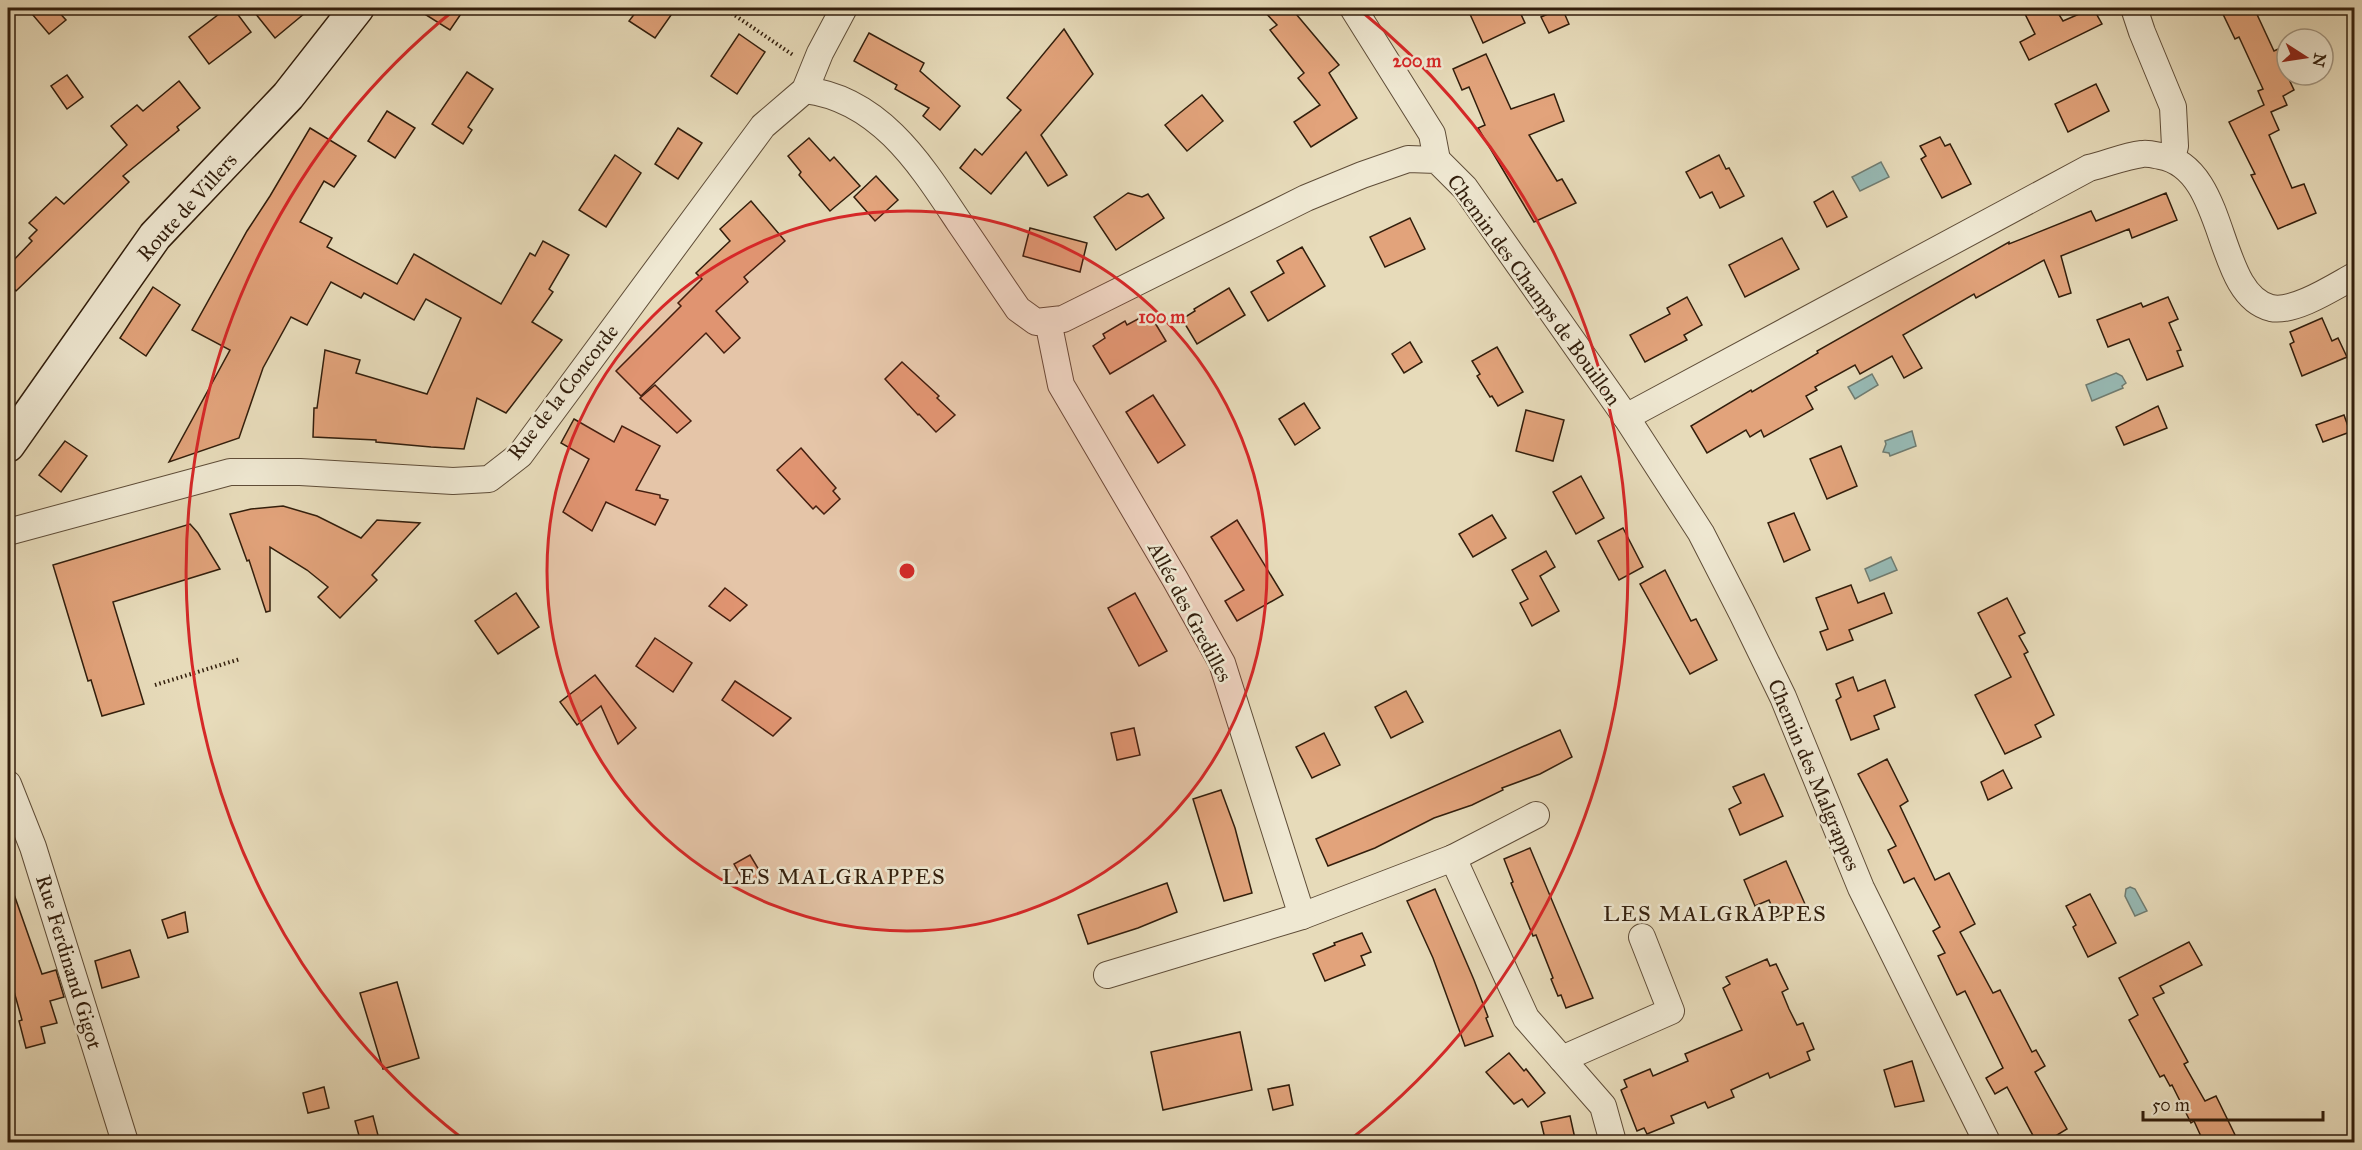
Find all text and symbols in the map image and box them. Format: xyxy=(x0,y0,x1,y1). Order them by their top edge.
north arrow xyxy=(2275,27,2335,87)
text: 200 m xyxy=(1393,50,1442,72)
text: N xyxy=(2308,51,2330,69)
street label: Route de Villers xyxy=(132,147,242,267)
street label: Chemin des Champs de Bouillon xyxy=(1441,169,1627,411)
text: 100 m xyxy=(1139,306,1186,328)
street label: Rue de la Concorde xyxy=(502,319,624,465)
street label: Allée des Gredilles xyxy=(1142,537,1238,686)
centre of rings xyxy=(897,561,917,581)
street label: Chemin des Malgrappes xyxy=(1762,675,1866,875)
district label: LES MALGRAPPES xyxy=(722,863,946,890)
street label: Rue Ferdinand Gigot xyxy=(30,872,108,1053)
district label: LES MALGRAPPES xyxy=(1603,900,1827,927)
scale bar xyxy=(2143,1084,2323,1122)
text: 50 m xyxy=(2152,1094,2190,1116)

